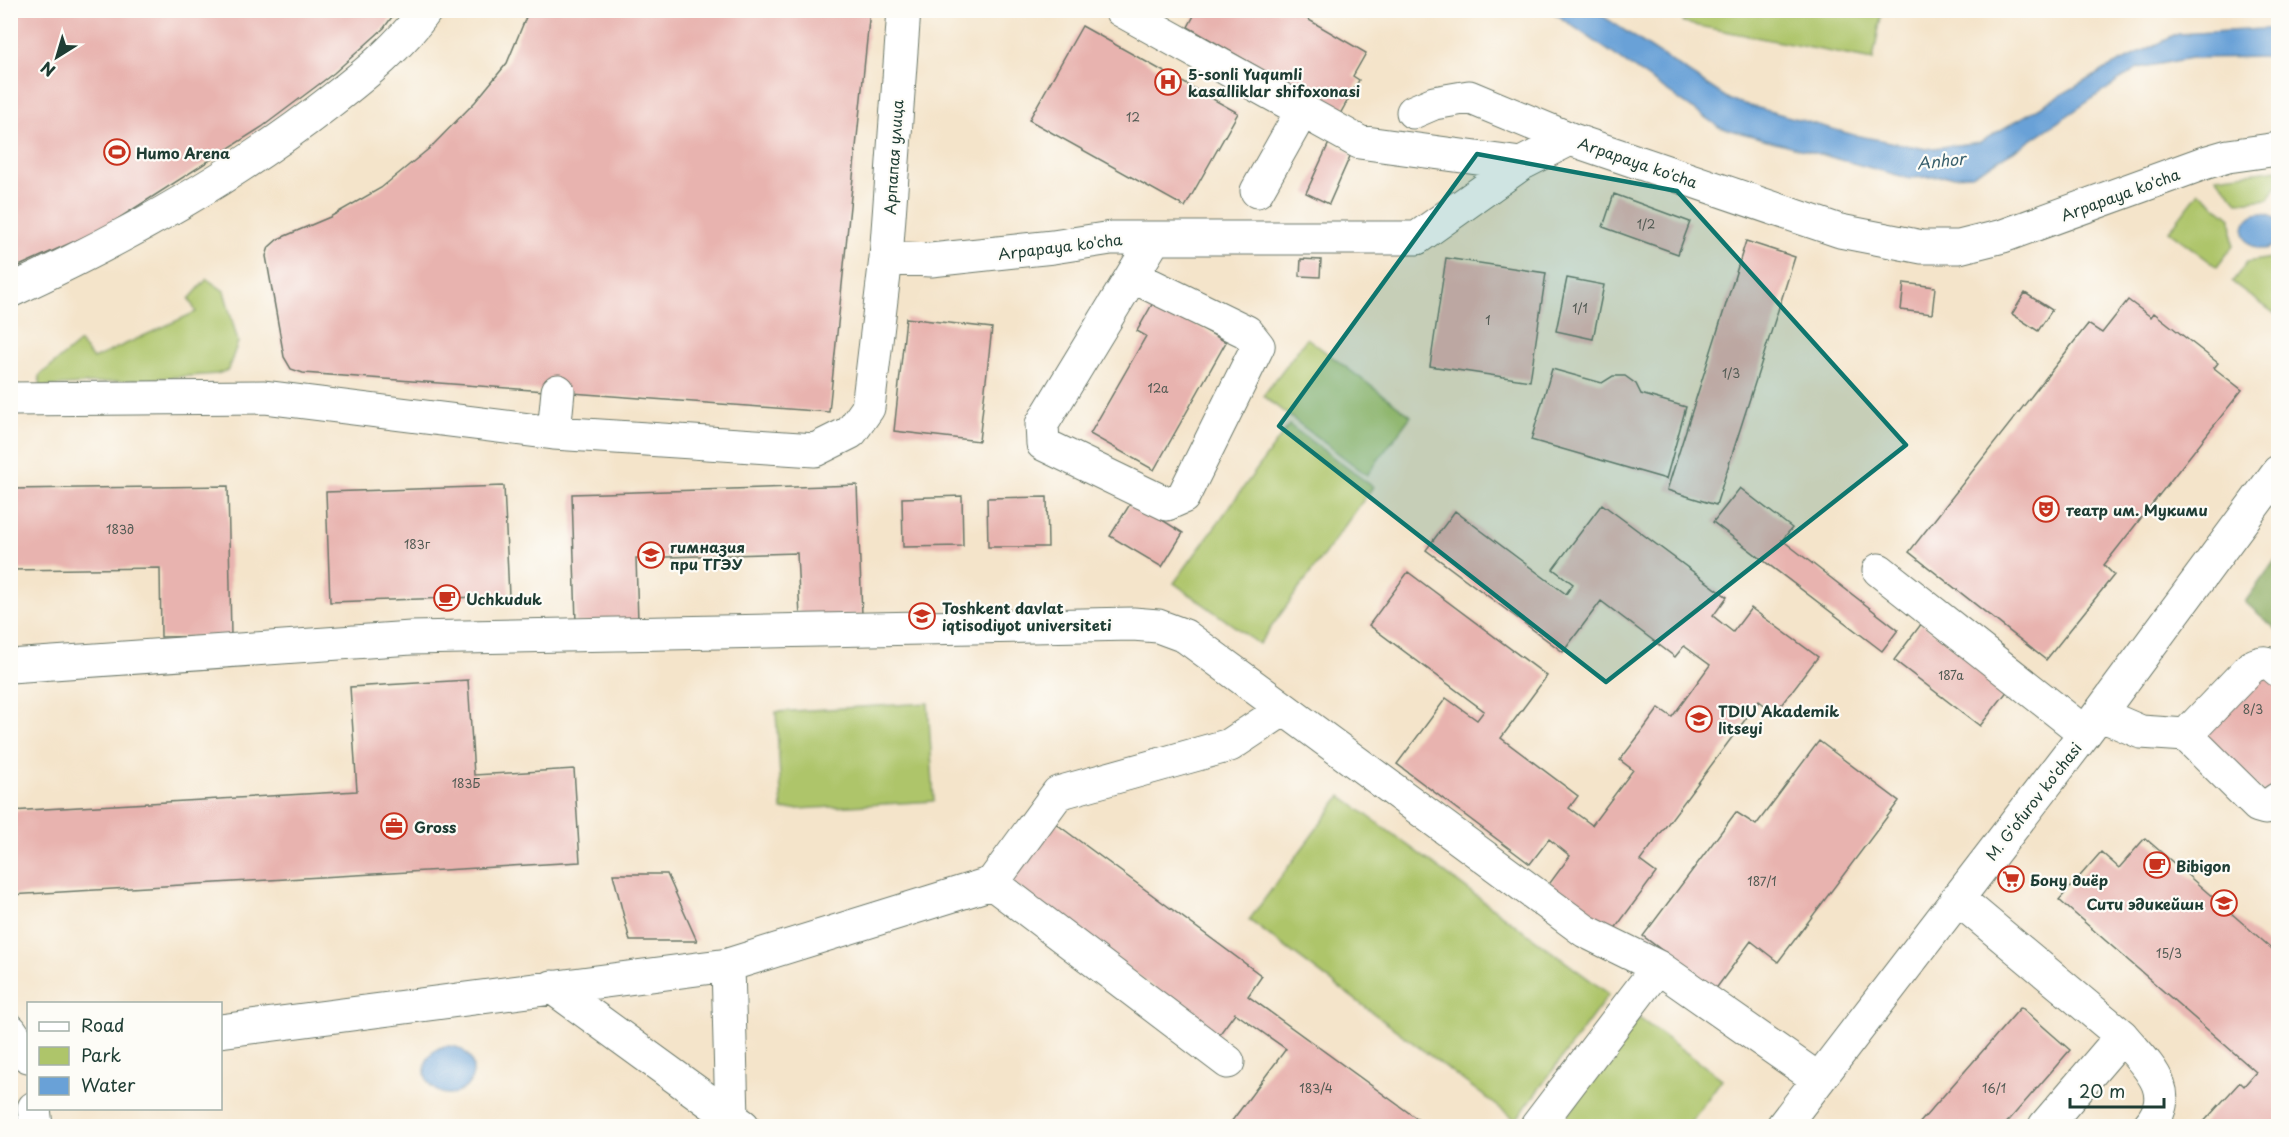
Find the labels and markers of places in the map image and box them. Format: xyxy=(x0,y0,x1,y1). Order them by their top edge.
place label: 5-sonli Yuqumli kasalliklar shifoxonasi xyxy=(1188,62,1360,102)
hospital icon: 5-sonli Yuqumli kasalliklar shifoxonasi xyxy=(1153,67,1183,97)
sports icon: Humo Arena xyxy=(102,137,132,167)
place label: Humo Arena xyxy=(136,141,230,164)
theatre icon: театр им. Мукими xyxy=(2031,494,2061,524)
place label: театр им. Мукими xyxy=(2066,498,2208,521)
place label: гимназия при ТГЭУ xyxy=(670,535,745,575)
school or university icon: гимназия при ТГЭУ xyxy=(636,540,666,570)
cafe icon: Uchkuduk xyxy=(432,583,462,613)
place label: Uchkuduk xyxy=(466,587,542,610)
place label: Toshkent davlat iqtisodiyot universiteti xyxy=(942,596,1112,636)
school or university icon: Toshkent davlat iqtisodiyot universiteti xyxy=(907,601,937,631)
place label: TDIU Akademik litseyi xyxy=(1718,699,1839,739)
school or university icon: TDIU Akademik litseyi xyxy=(1684,704,1714,734)
office icon: Gross xyxy=(379,811,409,841)
place label: Gross xyxy=(414,815,456,838)
cafe icon: Bibigon xyxy=(2142,850,2172,880)
place label: Bibigon xyxy=(2176,854,2231,877)
supermarket icon: Бону диёр xyxy=(1996,864,2026,894)
place label: Бону диёр xyxy=(2030,868,2108,891)
school or university icon: Сити эдикейшн xyxy=(2209,888,2239,918)
place label: Сити эдикейшн xyxy=(2087,892,2204,915)

